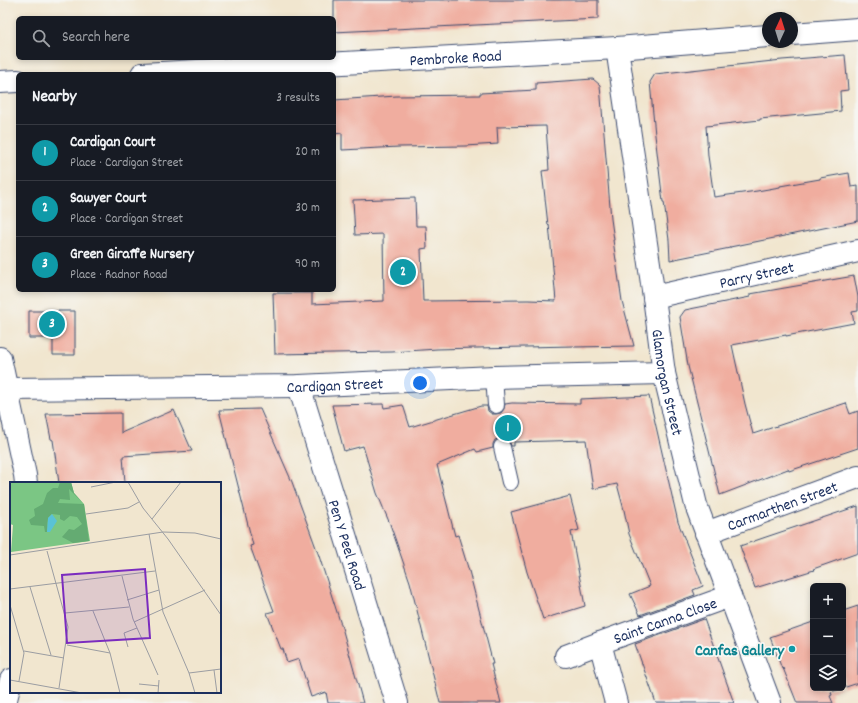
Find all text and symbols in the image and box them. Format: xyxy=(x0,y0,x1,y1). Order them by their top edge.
north arrow xyxy=(762,12,798,48)
search box xyxy=(16,16,336,60)
icon: search xyxy=(30,27,52,49)
text: Search here xyxy=(62,27,130,49)
street label: Pembroke Road xyxy=(409,45,503,73)
text: Nearby xyxy=(32,86,76,110)
text: 3 results xyxy=(276,89,320,108)
text: Cardigan Court xyxy=(70,132,155,154)
text: 1 xyxy=(44,143,46,162)
text: 20 m xyxy=(295,143,320,162)
text: Place · Cardigan Street xyxy=(70,154,183,173)
text: Sawyer Court xyxy=(70,188,147,210)
text: 2 xyxy=(42,199,48,218)
text: 30 m xyxy=(295,199,320,218)
text: Place · Cardigan Street xyxy=(70,210,183,229)
text: Green Giraffe Nursery xyxy=(70,244,194,266)
text: 3 xyxy=(42,255,48,274)
text: 90 m xyxy=(295,255,320,274)
pin: 2 xyxy=(390,257,416,287)
street label: Parry Street xyxy=(718,257,797,296)
text: Place · Radnor Road xyxy=(70,266,167,285)
pin: 3 xyxy=(39,309,65,339)
street label: Glamorgan Street xyxy=(644,328,688,438)
street label: Cardigan Street xyxy=(287,373,384,400)
your location xyxy=(410,373,430,393)
pin: 1 xyxy=(495,413,521,443)
street label: Carmarthen Street xyxy=(724,476,841,538)
inset map xyxy=(10,482,221,693)
street label: Pen Y Peel Road xyxy=(321,497,370,593)
map controls xyxy=(810,583,846,691)
button: + xyxy=(810,583,846,619)
street label: Saint Canna Close xyxy=(611,593,721,651)
button: − xyxy=(810,619,846,655)
place label: Canfas Gallery xyxy=(695,640,786,663)
marker: Canfas Gallery xyxy=(787,644,797,654)
button: layers xyxy=(810,655,846,691)

